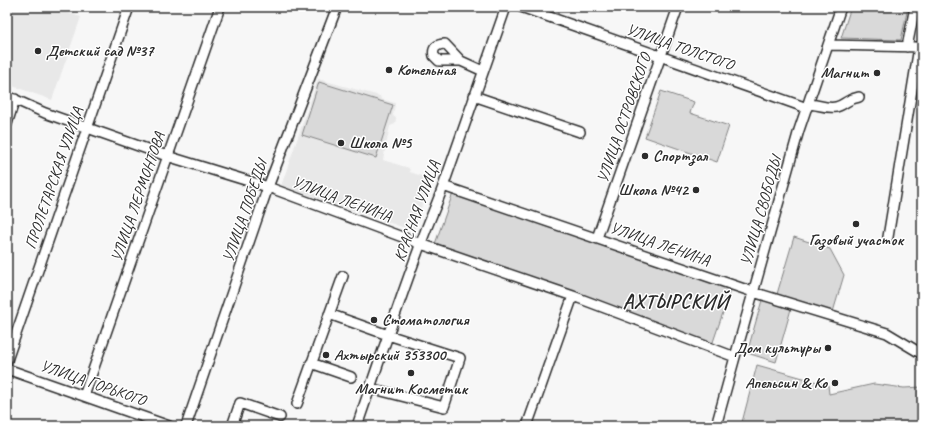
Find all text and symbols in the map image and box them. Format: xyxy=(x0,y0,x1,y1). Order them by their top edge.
street label: УЛИЦА ТОЛСТОГО xyxy=(623,19,738,75)
place label: Детский сад №37 xyxy=(46,41,155,61)
marker: Детский сад №37 xyxy=(33,46,43,56)
street label: УЛИЦА ОСТРОВСКОГО xyxy=(593,49,656,185)
place label: Котельная xyxy=(397,60,457,80)
place label: Магнит xyxy=(821,63,869,83)
marker: Котельная xyxy=(384,65,394,75)
marker: Магнит xyxy=(872,68,882,78)
street label: ПРОЛЕТАРСКАЯ УЛИЦА xyxy=(20,104,88,252)
street label: УЛИЦА ЛЕРМОНТОВА xyxy=(107,129,170,264)
place label: Школа №5 xyxy=(349,133,413,153)
marker: Школа №5 xyxy=(336,138,346,148)
place label: Спортзал xyxy=(653,146,709,166)
marker: Спортзал xyxy=(640,151,650,161)
street label: УЛИЦА СВОБОДЫ xyxy=(736,151,787,268)
street label: УЛИЦА ПОБЕДЫ xyxy=(218,154,273,265)
street label: КРАСНАЯ УЛИЦА xyxy=(389,157,445,264)
street label: УЛИЦА ЛЕНИНА xyxy=(290,172,395,227)
place label: Школа №42 xyxy=(618,180,690,200)
marker: Школа №42 xyxy=(691,185,701,195)
street label: УЛИЦА ЛЕНИНА xyxy=(607,218,714,271)
marker: Газовый участок xyxy=(851,219,861,229)
place label: Газовый участок xyxy=(809,230,905,250)
district label: АХТЫРСКИЙ xyxy=(623,289,732,314)
place label: Стоматология xyxy=(382,310,471,330)
marker: Стоматология xyxy=(369,315,379,325)
place label: Дом культуры xyxy=(734,338,821,358)
marker: Дом культуры xyxy=(823,343,833,353)
place label: Ахтырский 353300 xyxy=(334,345,447,365)
marker: Ахтырский 353300 xyxy=(321,350,331,360)
street label: УЛИЦА ГОРЬКОГО xyxy=(38,356,150,411)
marker: Магнит Косметик xyxy=(406,368,416,378)
place label: Апельсин & Ко xyxy=(745,373,828,393)
marker: Апельсин & Ко xyxy=(830,378,840,388)
place label: Магнит Косметик xyxy=(355,379,469,399)

